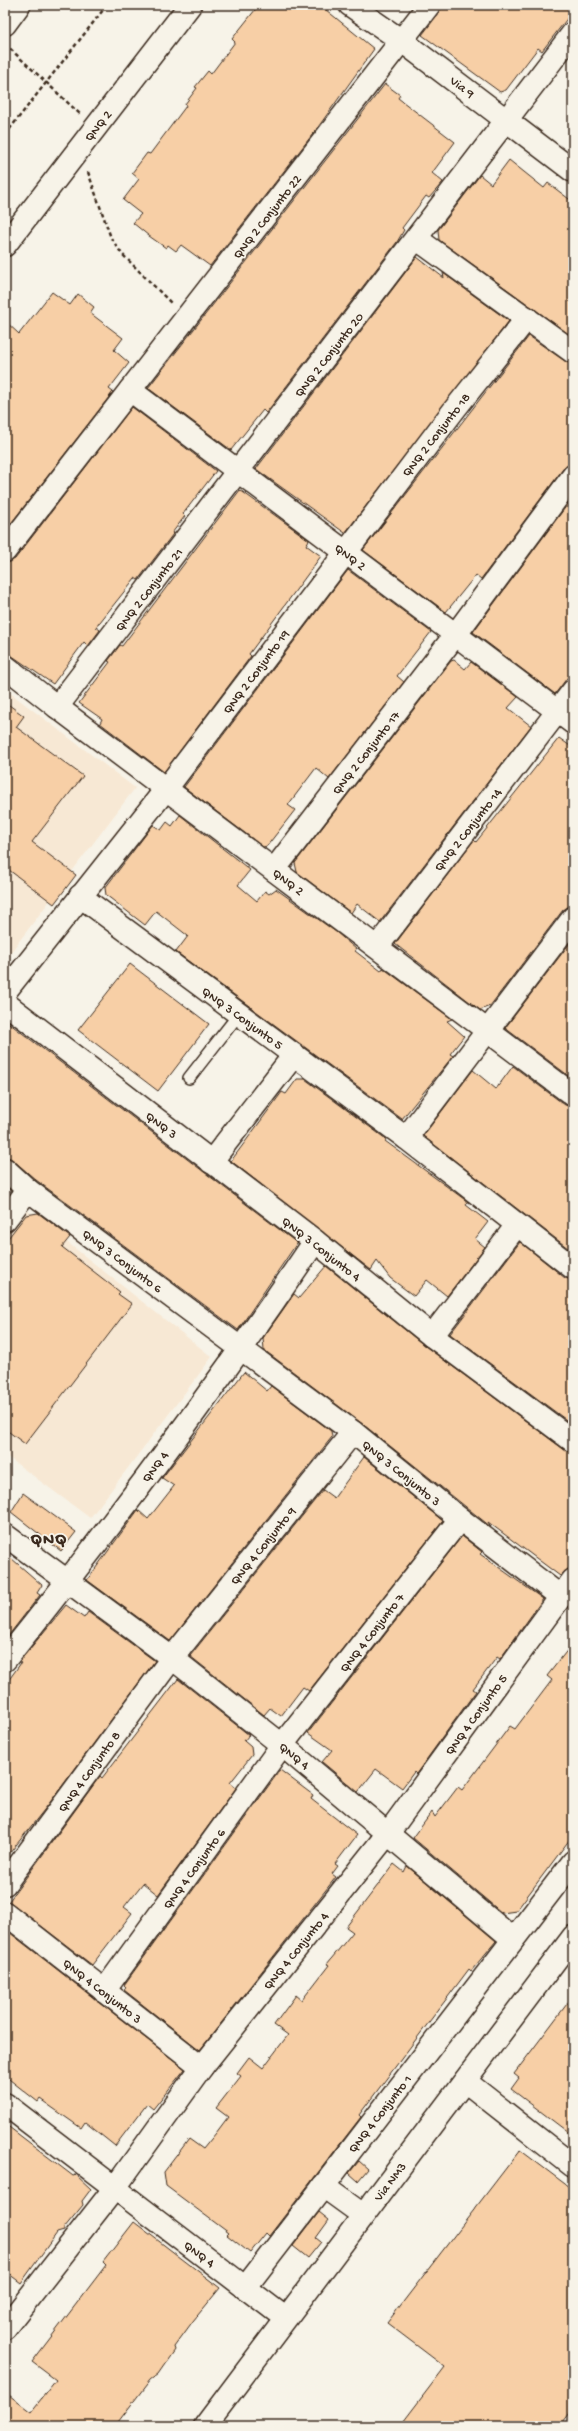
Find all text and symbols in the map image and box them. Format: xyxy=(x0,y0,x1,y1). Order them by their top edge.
street label: Via 9 xyxy=(445,73,477,102)
street label: QNQ 2 xyxy=(82,107,116,145)
street label: QNQ 2 Conjunto 22 xyxy=(231,172,306,263)
street label: QNQ 2 Conjunto 20 xyxy=(292,310,368,401)
street label: QNQ 2 Conjunto 18 xyxy=(400,391,474,480)
street label: QNQ 2 xyxy=(331,541,369,575)
street label: QNQ 2 Conjunto 21 xyxy=(113,546,187,635)
street label: QNQ 2 Conjunto 19 xyxy=(220,627,294,718)
street label: QNQ 2 Conjunto 17 xyxy=(330,708,405,798)
street label: QNQ 2 Conjunto 14 xyxy=(432,786,506,875)
street label: QNQ 2 xyxy=(269,866,307,900)
street label: QNQ 3 Conjunto 5 xyxy=(198,984,285,1054)
street label: QNQ 3 xyxy=(142,1109,179,1143)
street label: QNQ 3 Conjunto 4 xyxy=(278,1214,363,1285)
street label: QNQ 3 Conjunto 6 xyxy=(78,1227,165,1297)
street label: QNQ 3 Conjunto 3 xyxy=(358,1438,443,1510)
street label: QNQ 4 xyxy=(139,1449,173,1486)
street label: QNQ 4 Conjunto 9 xyxy=(228,1504,300,1589)
district label: QNQ xyxy=(31,1531,67,1551)
street label: QNQ 4 Conjunto 7 xyxy=(337,1590,409,1676)
street label: QNQ 4 Conjunto 5 xyxy=(443,1672,511,1759)
street label: QNQ 4 Conjunto 8 xyxy=(56,1729,124,1816)
street label: QNQ 4 xyxy=(275,1740,312,1774)
street label: QNQ 4 Conjunto 6 xyxy=(161,1826,230,1913)
street label: QNQ 4 Conjunto 4 xyxy=(261,1910,333,1993)
street label: QNQ 4 Conjunto 3 xyxy=(59,1956,144,2028)
street label: QNQ 4 Conjunto 1 xyxy=(346,2073,416,2156)
street label: Via NM3 xyxy=(371,2160,411,2206)
street label: QNQ 4 xyxy=(180,2238,217,2272)

